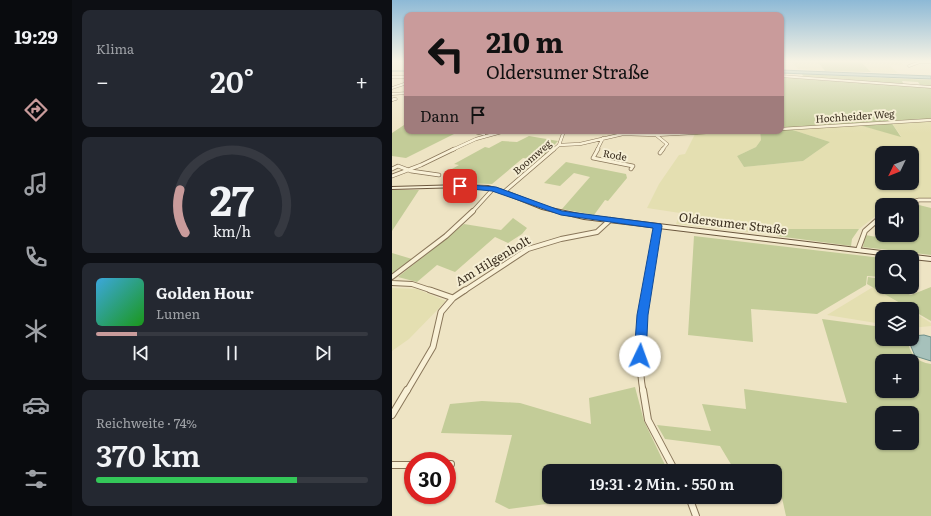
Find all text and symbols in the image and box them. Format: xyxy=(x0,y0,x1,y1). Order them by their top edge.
text: 210 m xyxy=(486,20,563,62)
text: 19:29 xyxy=(14,23,58,50)
icon: left xyxy=(420,28,472,80)
text: Klima xyxy=(96,39,134,58)
text: 20° xyxy=(210,58,254,102)
text: Oldersumer Straße xyxy=(486,58,649,85)
text: − xyxy=(96,64,109,97)
text: + xyxy=(355,64,368,97)
icon: directions xyxy=(22,96,50,124)
text: Dann xyxy=(420,104,459,127)
icon: arrive xyxy=(467,104,489,126)
street label: Hochheider Weg xyxy=(815,105,896,126)
street label: Boomweg xyxy=(509,135,555,178)
street label: Rode xyxy=(602,145,628,164)
north arrow xyxy=(875,146,919,190)
map controls xyxy=(875,146,919,450)
text: 27 xyxy=(210,167,255,229)
pin xyxy=(443,169,477,203)
icon: music xyxy=(22,170,50,198)
icon: arrive xyxy=(449,175,471,197)
button: sound xyxy=(875,198,919,242)
street label: Oldersumer Straße xyxy=(678,207,788,239)
text: km/h xyxy=(213,219,252,240)
street label: Am Hilgenholt xyxy=(452,231,534,290)
icon: phone xyxy=(22,243,50,271)
button: search xyxy=(875,250,919,294)
text: Golden Hour xyxy=(156,281,254,304)
button: layers xyxy=(875,302,919,346)
text: Lumen xyxy=(156,304,200,323)
icon: climate xyxy=(22,317,50,345)
position arrow xyxy=(619,335,661,377)
icon: previous xyxy=(130,342,152,364)
icon: pause xyxy=(221,342,243,364)
icon: next xyxy=(312,342,334,364)
button: + xyxy=(875,354,919,398)
icon: car xyxy=(22,391,50,419)
button: − xyxy=(875,406,919,450)
text: Reichweite · 74% xyxy=(96,413,197,432)
text: 370 km xyxy=(96,432,201,476)
speed limit sign: 30 xyxy=(404,452,456,504)
icon: filters xyxy=(22,465,50,493)
text: 19:31 · 2 Min. · 550 m xyxy=(590,472,734,495)

